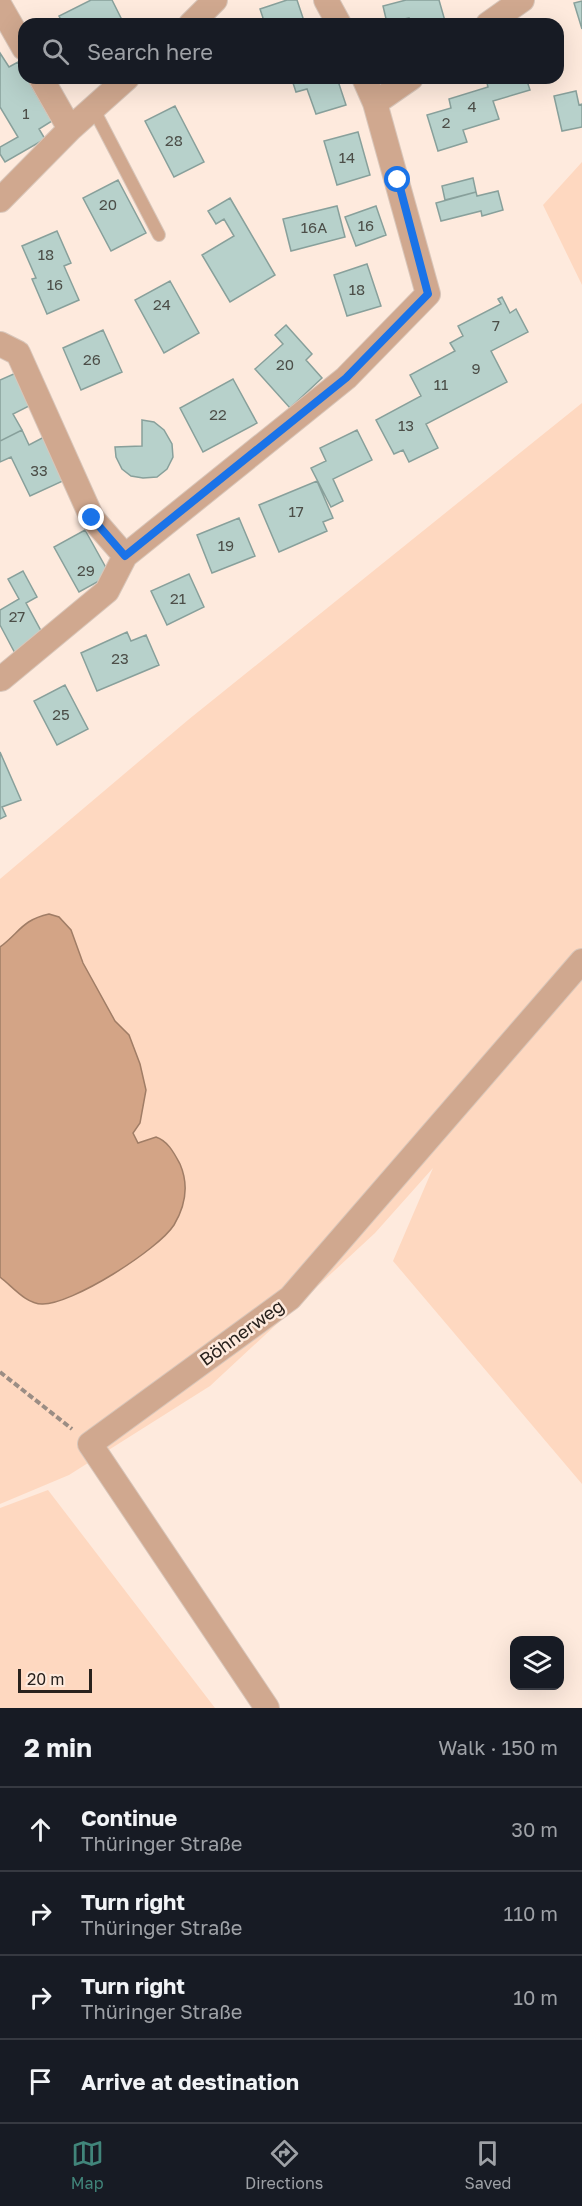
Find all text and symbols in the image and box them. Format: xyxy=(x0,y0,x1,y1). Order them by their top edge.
search box xyxy=(18,18,564,84)
icon: search xyxy=(39,35,72,68)
text: Search here xyxy=(87,38,213,65)
house number: 4 xyxy=(467,97,477,115)
house number: 1 xyxy=(22,104,30,122)
house number: 2 xyxy=(442,113,450,131)
house number: 28 xyxy=(165,131,183,149)
house number: 14 xyxy=(339,148,355,166)
route start xyxy=(384,166,410,192)
house number: 20 xyxy=(99,195,117,213)
house number: 16 xyxy=(358,216,374,234)
house number: 16A xyxy=(301,218,327,236)
house number: 18 xyxy=(38,245,54,263)
house number: 16 xyxy=(47,275,63,293)
house number: 18 xyxy=(349,280,365,298)
house number: 24 xyxy=(153,295,171,313)
house number: 7 xyxy=(492,316,500,334)
house number: 26 xyxy=(83,350,101,368)
house number: 20 xyxy=(276,355,294,373)
house number: 9 xyxy=(471,359,481,377)
house number: 11 xyxy=(434,375,448,393)
house number: 22 xyxy=(209,405,227,423)
house number: 13 xyxy=(398,416,414,434)
house number: 33 xyxy=(30,461,48,479)
house number: 17 xyxy=(288,502,304,520)
route end xyxy=(78,504,104,530)
house number: 19 xyxy=(218,536,234,554)
house number: 29 xyxy=(77,561,95,579)
house number: 21 xyxy=(170,589,186,607)
house number: 27 xyxy=(9,607,25,625)
house number: 23 xyxy=(111,649,129,667)
house number: 25 xyxy=(52,705,70,723)
street label: Böhnerweg xyxy=(195,1294,288,1370)
map controls xyxy=(510,1636,564,1690)
button: layers xyxy=(510,1636,564,1690)
scale bar xyxy=(18,1666,92,1694)
text: 20 m xyxy=(27,1669,64,1689)
text: 2 min xyxy=(24,1732,92,1763)
text: Walk · 150 m xyxy=(438,1735,558,1759)
text: Continue xyxy=(81,1804,177,1831)
icon: ahead xyxy=(24,1813,57,1846)
text: 30 m xyxy=(511,1817,558,1841)
text: Thüringer Straße xyxy=(81,1831,242,1855)
text: Turn right xyxy=(81,1888,185,1915)
icon: right xyxy=(24,1897,57,1930)
text: 110 m xyxy=(504,1901,558,1925)
text: Thüringer Straße xyxy=(81,1915,242,1939)
text: Turn right xyxy=(81,1972,185,1999)
icon: right xyxy=(24,1981,57,2014)
text: 10 m xyxy=(513,1985,558,2009)
text: Thüringer Straße xyxy=(81,1999,242,2023)
icon: arrive xyxy=(24,2065,57,2098)
text: Arrive at destination xyxy=(81,2068,299,2095)
tab: Map xyxy=(71,2137,104,2193)
tab: Directions xyxy=(245,2137,323,2193)
tab: Saved xyxy=(465,2137,511,2193)

